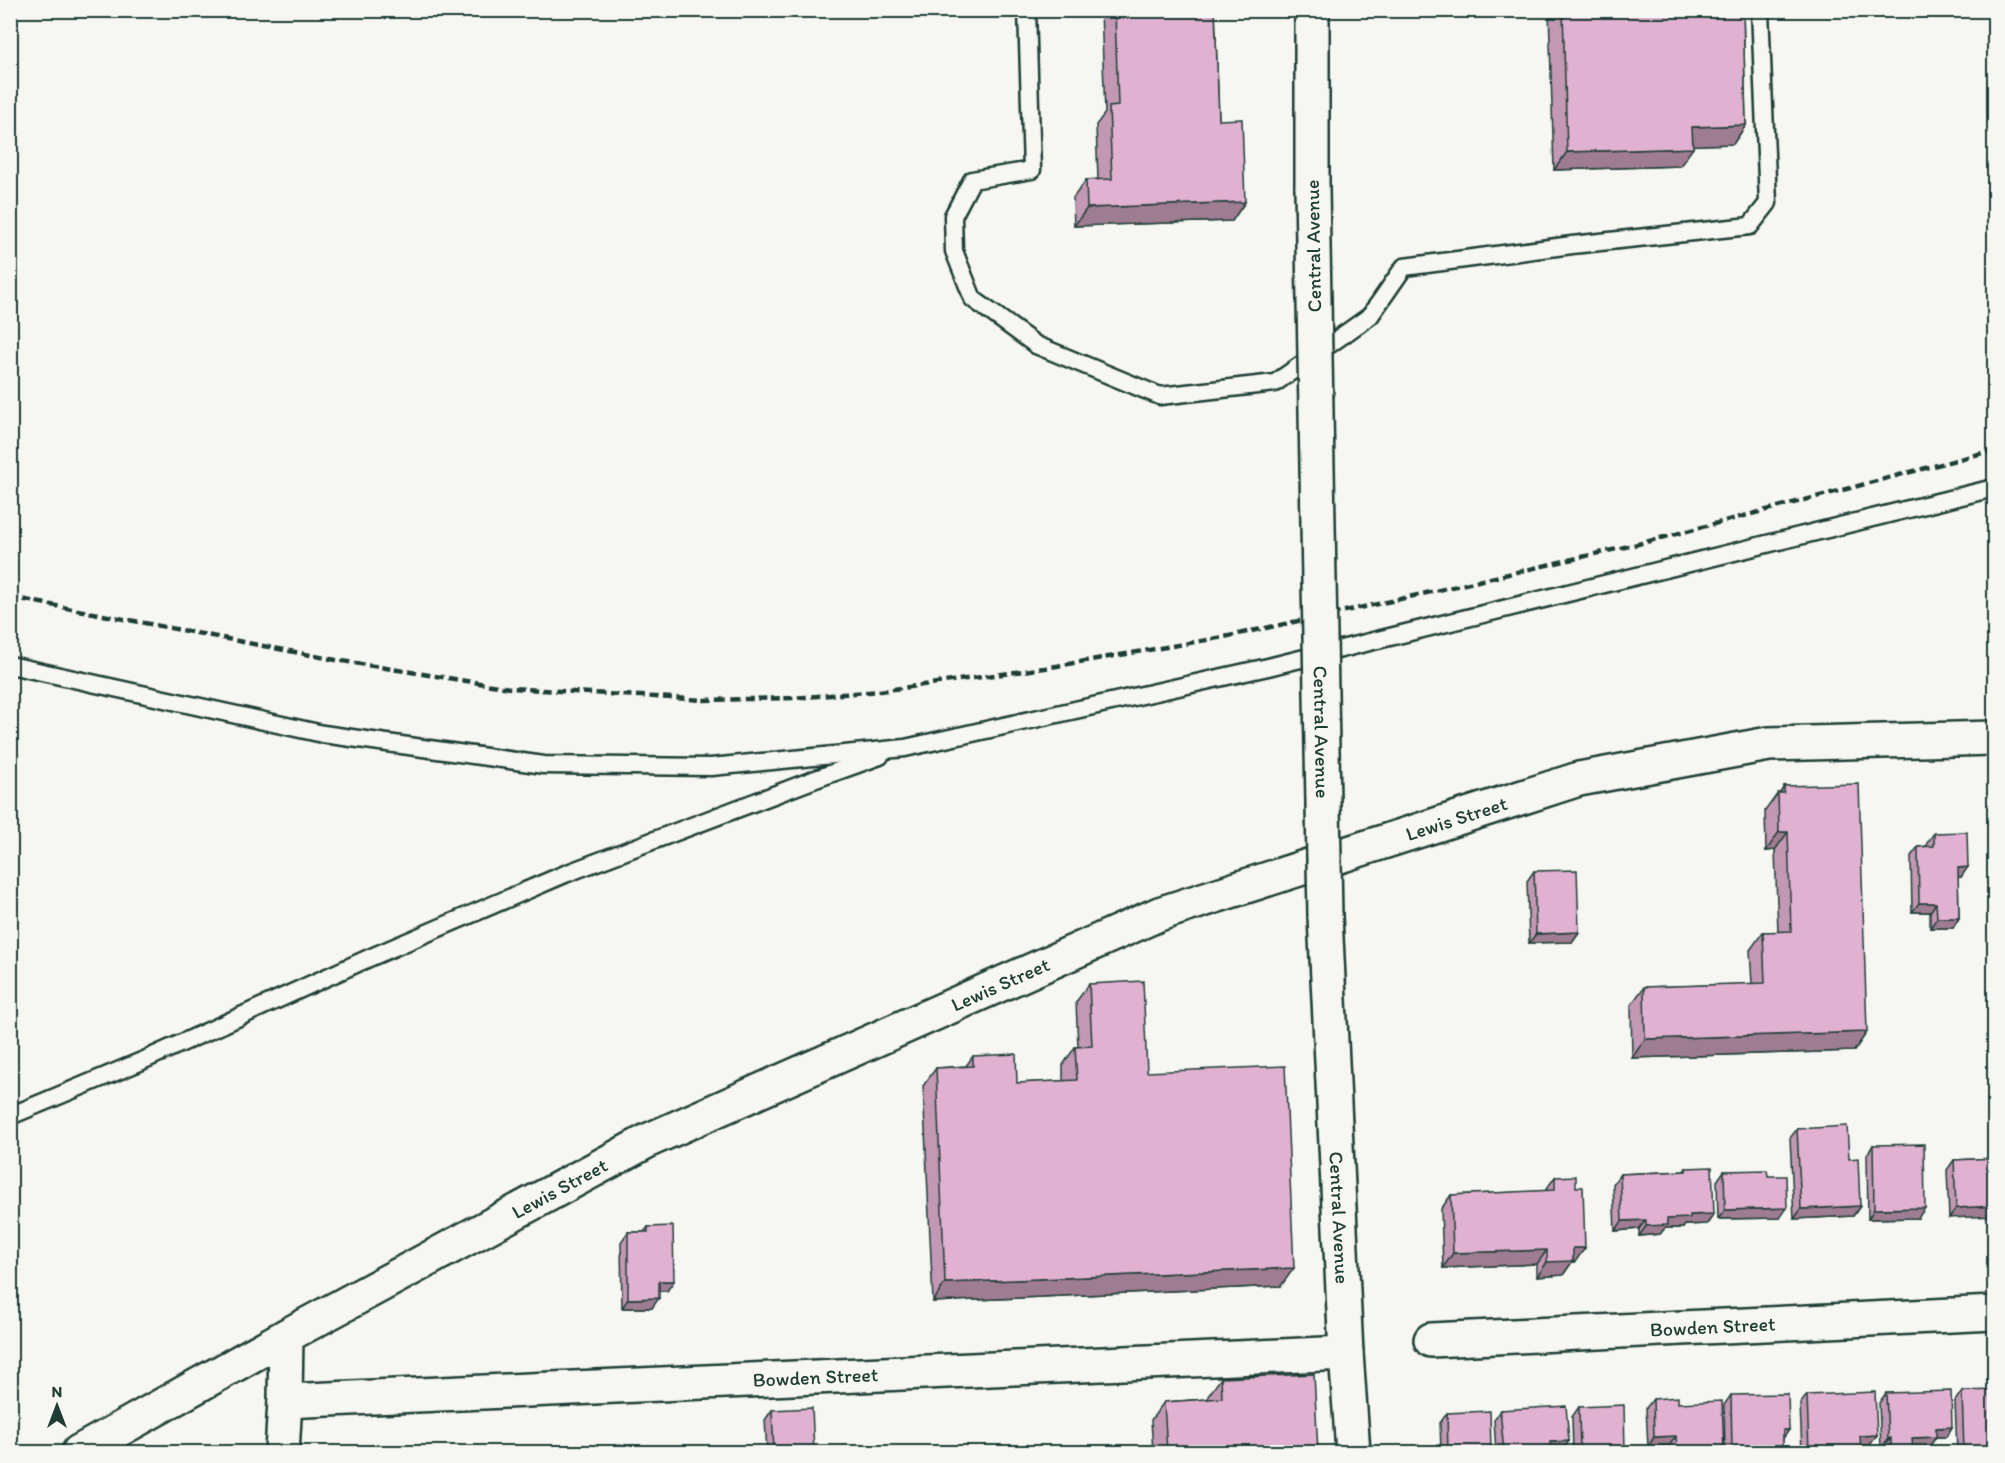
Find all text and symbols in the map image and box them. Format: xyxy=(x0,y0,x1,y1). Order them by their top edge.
street label: Central Avenue xyxy=(1300,179,1326,313)
street label: Central Avenue xyxy=(1309,665,1335,799)
street label: Lewis Street xyxy=(1403,791,1511,846)
street label: Lewis Street xyxy=(947,952,1054,1017)
street label: Central Avenue xyxy=(1324,1151,1355,1285)
street label: Lewis Street xyxy=(507,1153,612,1224)
street label: Bowden Street xyxy=(1649,1311,1776,1341)
street label: Bowden Street xyxy=(752,1362,879,1392)
north arrow xyxy=(27,1376,87,1436)
text: N xyxy=(52,1382,62,1401)

